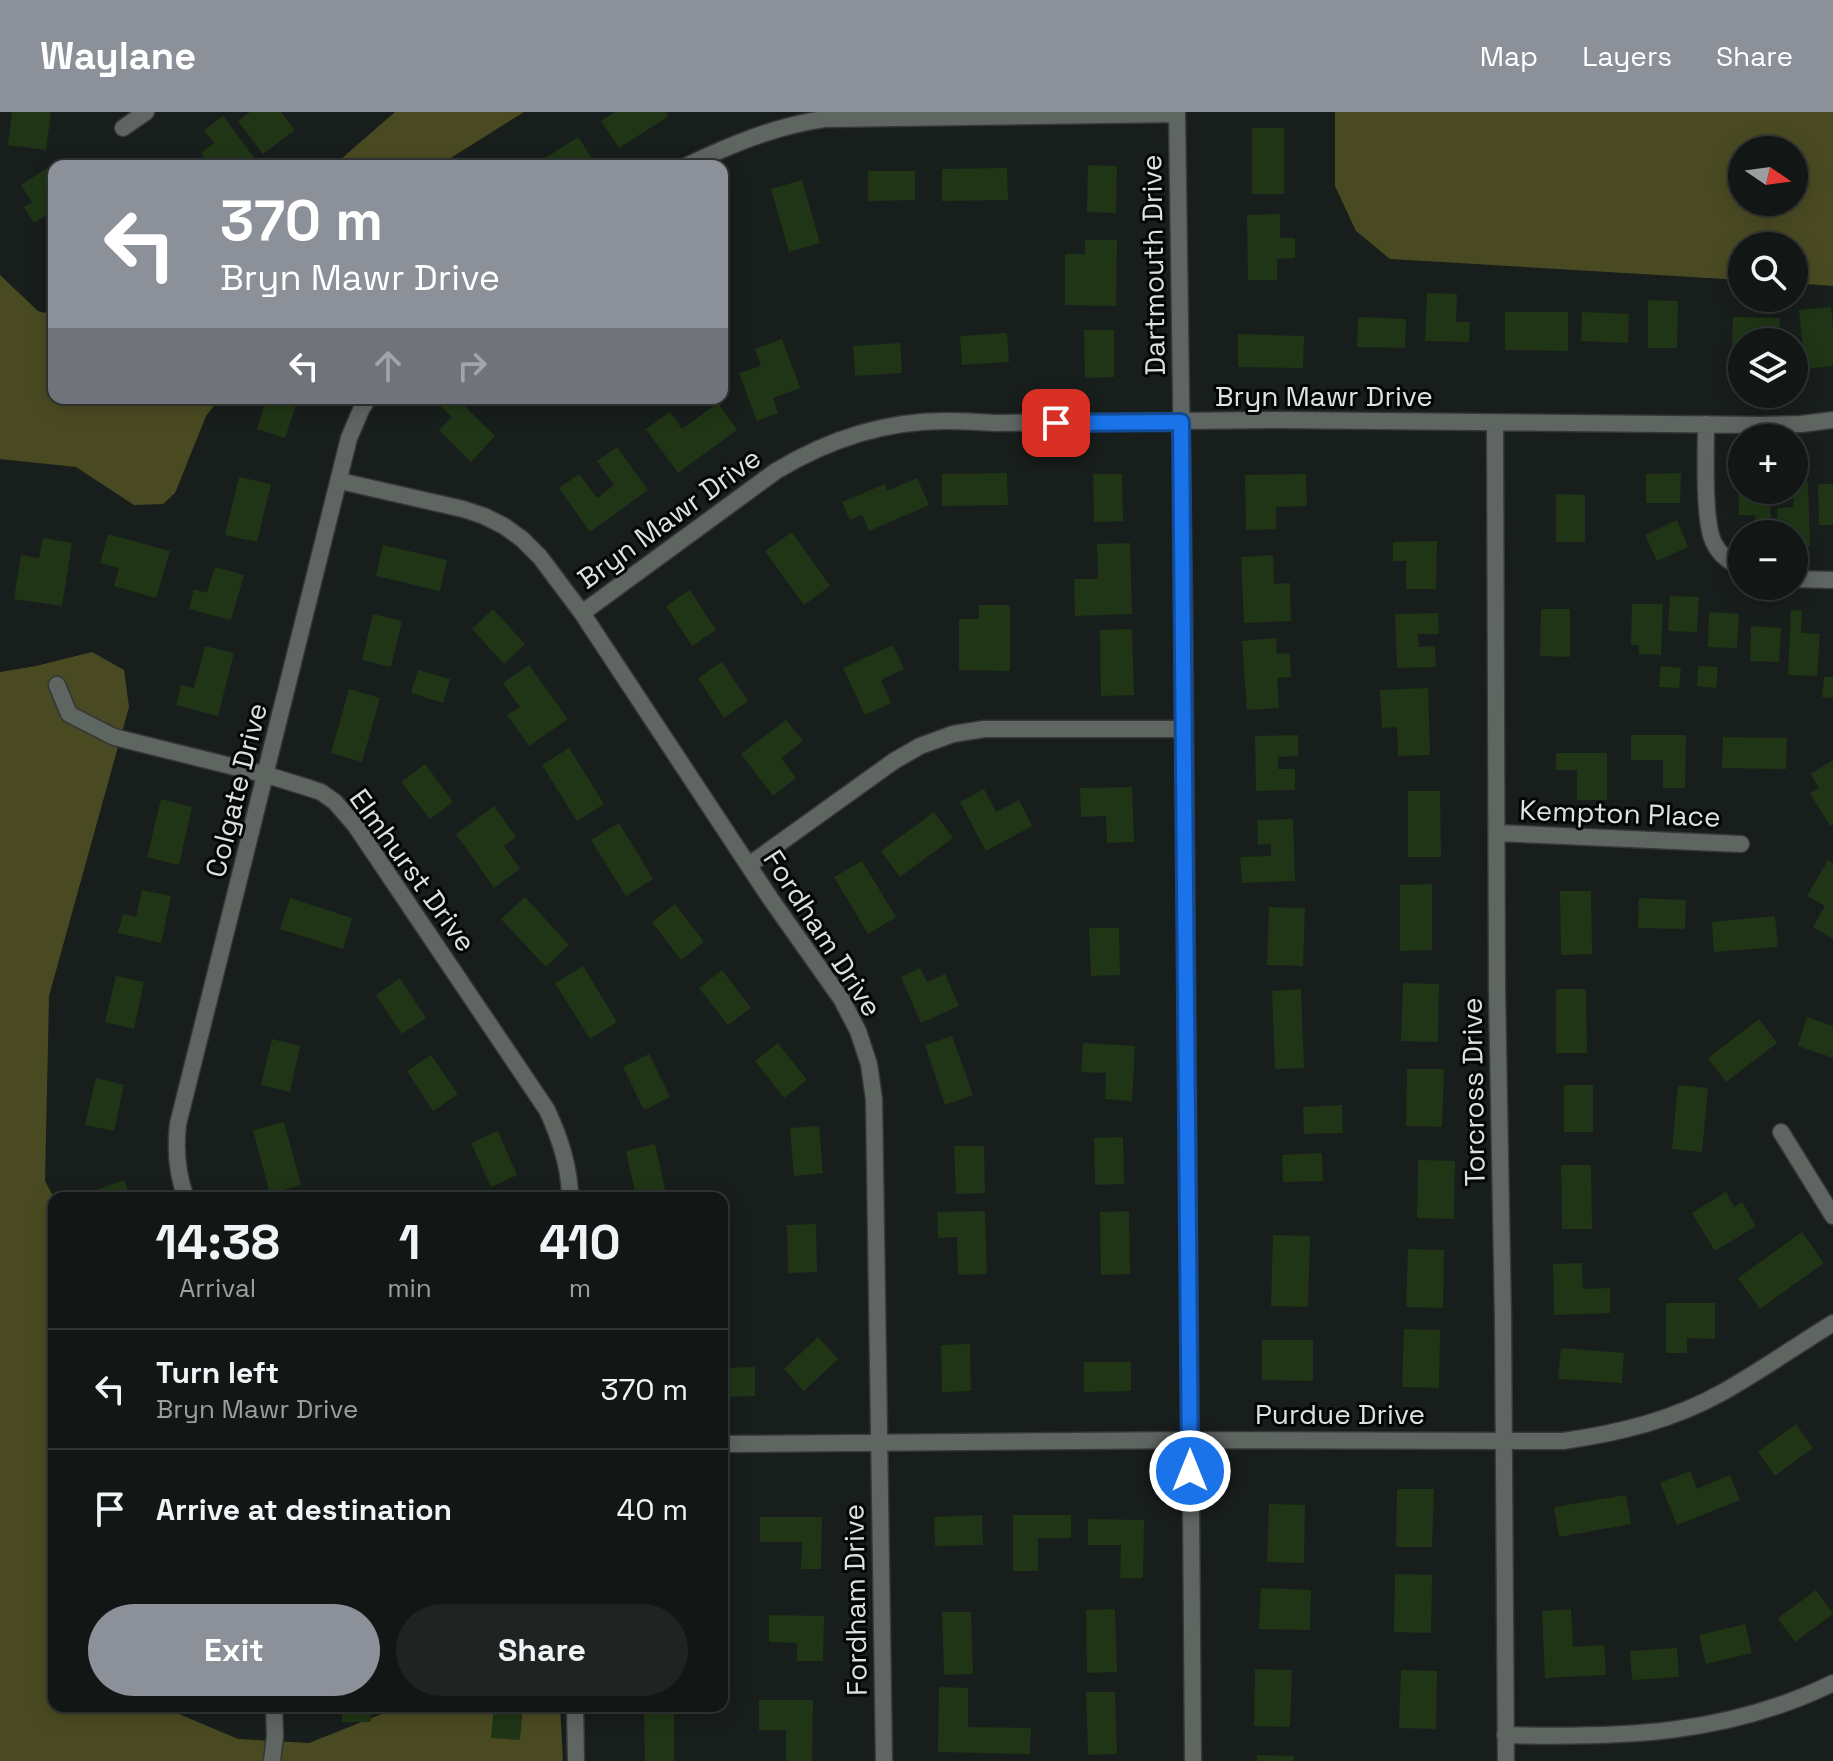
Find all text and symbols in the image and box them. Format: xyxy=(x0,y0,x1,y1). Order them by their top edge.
text: Waylane xyxy=(40,32,196,80)
text: Map xyxy=(1480,38,1538,74)
text: Layers xyxy=(1582,38,1672,74)
text: Share xyxy=(1716,38,1793,74)
north arrow xyxy=(1728,136,1808,216)
map controls xyxy=(1728,136,1808,600)
street label: Dartmouth Drive xyxy=(1133,154,1173,376)
text: 370 m xyxy=(220,185,383,256)
icon: left xyxy=(88,192,192,296)
button: search xyxy=(1728,232,1808,312)
text: Bryn Mawr Drive xyxy=(220,255,500,301)
button: layers xyxy=(1728,328,1808,408)
icon: left xyxy=(282,344,326,388)
icon: ahead xyxy=(366,344,410,388)
icon: right xyxy=(450,344,494,388)
street label: Bryn Mawr Drive xyxy=(1215,378,1433,414)
pin xyxy=(1022,389,1090,457)
icon: arrive xyxy=(1034,401,1078,445)
button: + xyxy=(1728,424,1808,504)
street label: Bryn Mawr Drive xyxy=(570,439,768,597)
button: − xyxy=(1728,520,1808,600)
street label: Colgate Drive xyxy=(197,699,275,881)
street label: Elmhurst Drive xyxy=(342,781,484,959)
street label: Kempton Place xyxy=(1519,791,1721,835)
street label: Fordham Drive xyxy=(756,843,890,1023)
street label: Torcross Drive xyxy=(1453,997,1493,1187)
text: 14:38 xyxy=(155,1212,280,1273)
text: 1 xyxy=(399,1212,420,1273)
text: 410 xyxy=(539,1212,621,1273)
text: Arrival xyxy=(179,1271,256,1305)
text: min xyxy=(387,1271,432,1305)
text: m xyxy=(569,1271,591,1305)
text: Turn left xyxy=(156,1353,279,1392)
icon: left xyxy=(88,1367,132,1411)
text: 370 m xyxy=(600,1370,688,1409)
text: Bryn Mawr Drive xyxy=(156,1392,358,1426)
street label: Purdue Drive xyxy=(1255,1396,1425,1432)
position arrow xyxy=(1148,1429,1232,1513)
icon: arrive xyxy=(88,1487,132,1531)
text: Arrive at destination xyxy=(156,1490,452,1529)
text: 40 m xyxy=(617,1490,688,1529)
street label: Fordham Drive xyxy=(835,1504,875,1696)
button: Exit xyxy=(88,1604,380,1696)
button: Share xyxy=(396,1604,688,1696)

